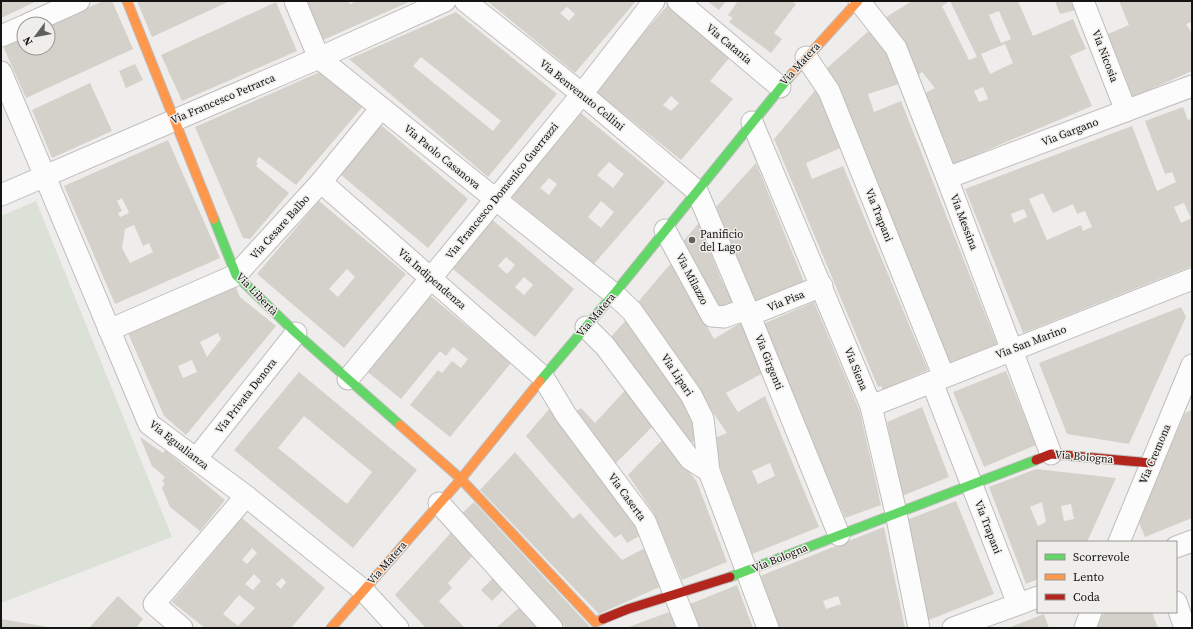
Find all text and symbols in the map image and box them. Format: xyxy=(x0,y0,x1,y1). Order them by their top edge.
north arrow xyxy=(16,16,56,56)
street label: Via Catania xyxy=(703,20,755,68)
street label: Via Nicosia xyxy=(1088,28,1122,85)
text: N xyxy=(19,34,36,48)
street label: Via Matera xyxy=(777,39,824,89)
street label: Via Benvenuto Cellini xyxy=(536,56,628,134)
street label: Via Francesco Petrarca xyxy=(168,70,278,128)
street label: Via Gargano xyxy=(1039,114,1101,150)
street label: Via Francesco Domenico Guerrazzi xyxy=(442,119,562,263)
street label: Via Paolo Casanova xyxy=(400,121,484,193)
street label: Via Trapani xyxy=(861,186,897,244)
street label: Via Cesare Balbo xyxy=(247,191,313,263)
street label: Via Messina xyxy=(946,192,982,253)
place label: Panificio del Lago xyxy=(700,227,743,255)
marker: Panificio del Lago xyxy=(687,235,697,245)
street label: Via Indipendenza xyxy=(394,245,470,313)
street label: Via Milazzo xyxy=(672,251,712,307)
street label: Via Libertà xyxy=(233,269,282,319)
street label: Via Pisa xyxy=(765,287,807,315)
street label: Via Matera xyxy=(573,290,619,340)
street label: Via San Marino xyxy=(993,322,1069,362)
street label: Via Girgenti xyxy=(751,332,787,392)
street label: Via Siena xyxy=(841,345,872,393)
street label: Via Lipari xyxy=(657,351,697,399)
street label: Via Privata Denora xyxy=(212,355,280,437)
street label: Via Egualianza xyxy=(146,417,212,473)
street label: Via Cremona xyxy=(1136,421,1175,486)
street label: Via Bologna xyxy=(1054,447,1114,467)
street label: Via Caserta xyxy=(605,470,650,524)
street label: Via Trapani xyxy=(971,498,1005,556)
street label: Via Matera xyxy=(364,538,410,588)
street label: Via Bologna xyxy=(750,540,810,576)
legend xyxy=(1037,541,1177,613)
text: Scorrevole xyxy=(1073,549,1130,565)
text: Lento xyxy=(1073,569,1104,585)
text: Coda xyxy=(1073,589,1101,605)

